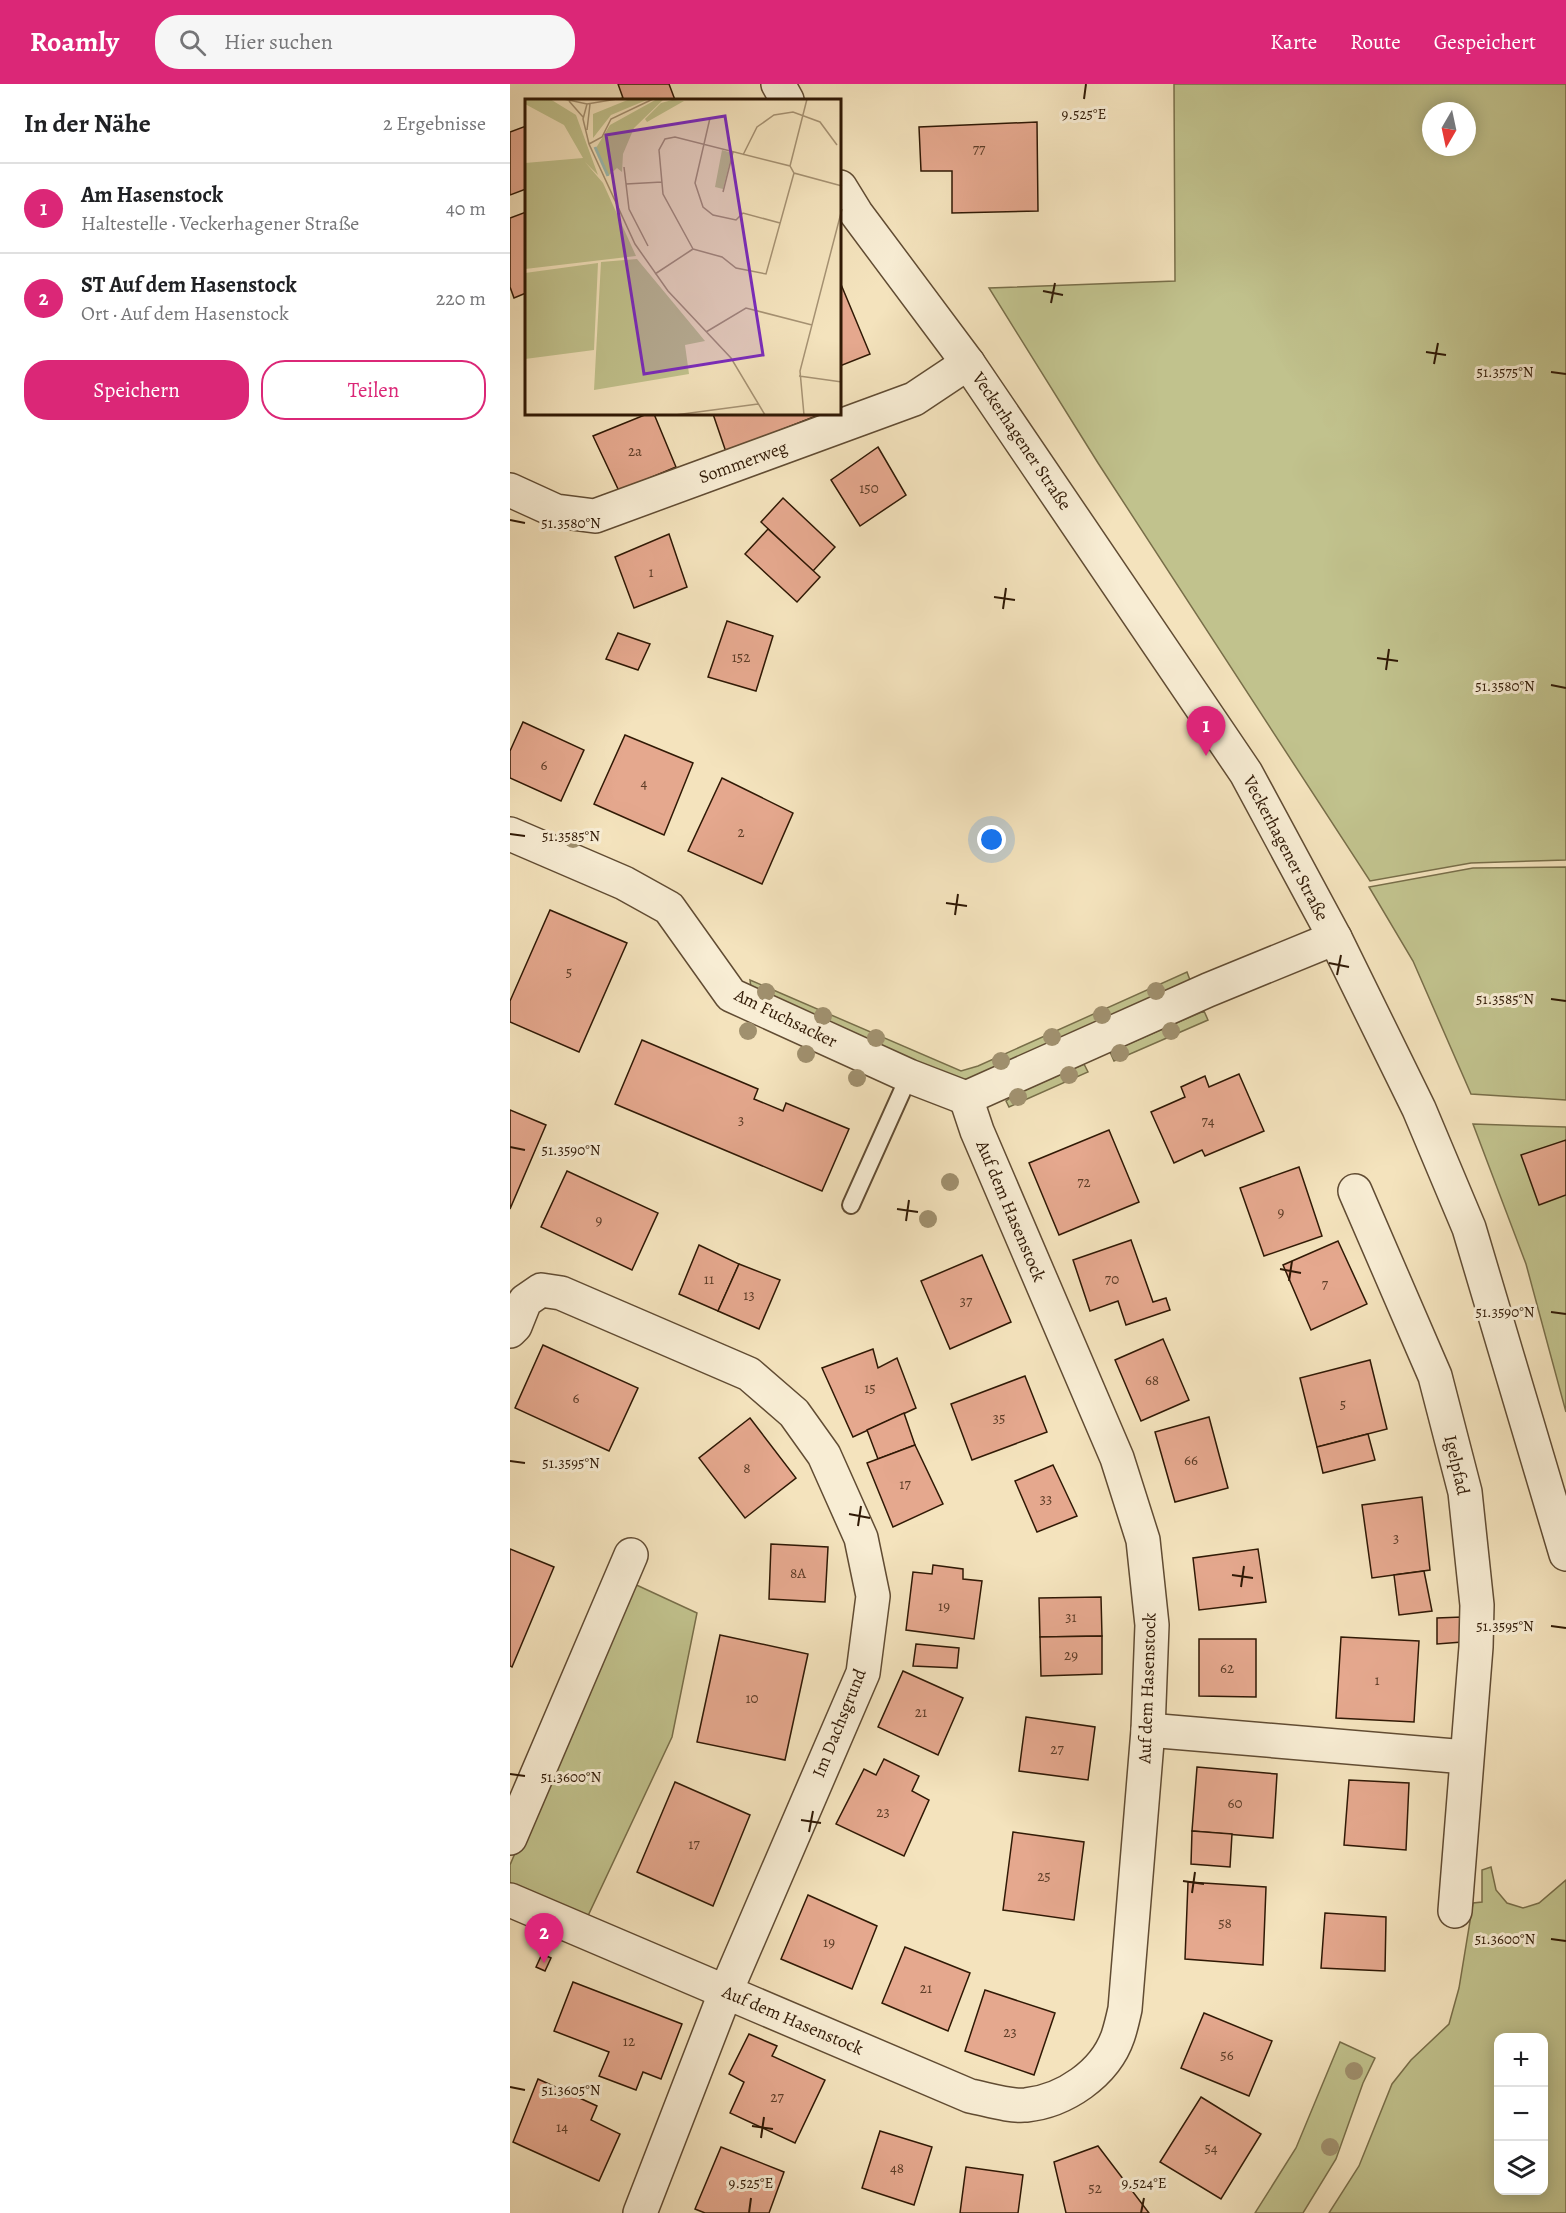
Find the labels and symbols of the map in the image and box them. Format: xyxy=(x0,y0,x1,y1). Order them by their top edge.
inset map xyxy=(525,99,842,416)
north arrow xyxy=(1422,102,1476,156)
text: 9.525°E xyxy=(1062,104,1106,124)
house number: 77 xyxy=(973,139,986,159)
text: 51.3575°N xyxy=(1477,362,1534,382)
street label: Veckerhagener Straße xyxy=(966,366,1077,515)
street label: Sommerweg xyxy=(695,435,791,489)
house number: 2a xyxy=(628,441,642,461)
house number: 150 xyxy=(859,478,879,498)
text: 51.3580°N xyxy=(541,513,601,533)
house number: 1 xyxy=(648,562,654,582)
house number: 152 xyxy=(732,647,750,667)
text: 51.3580°N xyxy=(1475,676,1535,696)
pin: 1 xyxy=(1186,706,1226,756)
house number: 6 xyxy=(541,755,548,775)
street label: Veckerhagener Straße xyxy=(1237,770,1335,925)
house number: 4 xyxy=(641,773,648,793)
house number: 2 xyxy=(737,822,745,842)
your location xyxy=(977,825,1006,854)
text: 51.3585°N xyxy=(542,826,600,846)
house number: 5 xyxy=(566,962,572,982)
street label: Am Fuchsacker xyxy=(730,982,842,1053)
text: 51.3585°N xyxy=(1476,989,1534,1009)
house number: 3 xyxy=(738,1110,744,1130)
house number: 74 xyxy=(1201,1111,1215,1131)
street label: Auf dem Hasenstock xyxy=(970,1136,1052,1285)
text: 51.3590°N xyxy=(542,1140,601,1160)
house number: 72 xyxy=(1077,1172,1091,1192)
house number: 9 xyxy=(1278,1202,1285,1222)
house number: 9 xyxy=(596,1210,603,1230)
house number: 11 xyxy=(704,1269,714,1289)
house number: 70 xyxy=(1105,1269,1119,1289)
house number: 7 xyxy=(1322,1274,1329,1294)
house number: 13 xyxy=(743,1285,755,1305)
house number: 37 xyxy=(960,1291,973,1311)
text: 51.3590°N xyxy=(1476,1302,1535,1322)
house number: 68 xyxy=(1145,1370,1159,1390)
house number: 15 xyxy=(864,1378,876,1398)
house number: 6 xyxy=(573,1388,580,1408)
house number: 5 xyxy=(1340,1394,1346,1414)
house number: 35 xyxy=(993,1408,1005,1428)
street label: Igelpfad xyxy=(1438,1433,1476,1498)
house number: 66 xyxy=(1184,1450,1198,1470)
text: 51.3595°N xyxy=(542,1453,600,1473)
house number: 8 xyxy=(743,1458,751,1478)
house number: 17 xyxy=(899,1474,911,1494)
house number: 33 xyxy=(1040,1489,1052,1509)
house number: 3 xyxy=(1393,1528,1399,1548)
house number: 8A xyxy=(790,1563,806,1583)
house number: 19 xyxy=(938,1596,950,1616)
house number: 31 xyxy=(1065,1607,1077,1627)
street label: Auf dem Hasenstock xyxy=(1132,1612,1162,1765)
text: 51.3595°N xyxy=(1476,1616,1534,1636)
house number: 29 xyxy=(1064,1645,1078,1665)
house number: 62 xyxy=(1220,1658,1234,1678)
street label: Im Dachsgrund xyxy=(806,1665,872,1781)
house number: 1 xyxy=(1374,1670,1380,1690)
house number: 10 xyxy=(745,1688,759,1708)
house number: 21 xyxy=(915,1702,927,1722)
house number: 27 xyxy=(1050,1739,1064,1759)
text: 51.3600°N xyxy=(541,1767,602,1787)
house number: 60 xyxy=(1228,1793,1242,1813)
house number: 23 xyxy=(876,1802,890,1822)
house number: 17 xyxy=(688,1834,700,1854)
house number: 25 xyxy=(1037,1866,1051,1886)
house number: 58 xyxy=(1218,1913,1232,1933)
pin: 2 xyxy=(525,1914,564,1963)
text: 51.3600°N xyxy=(1475,1929,1536,1949)
house number: 19 xyxy=(823,1932,835,1952)
house number: 21 xyxy=(920,1978,932,1998)
street label: Auf dem Hasenstock xyxy=(718,1979,867,2061)
house number: 23 xyxy=(1003,2022,1017,2042)
house number: 12 xyxy=(623,2031,635,2051)
house number: 56 xyxy=(1220,2045,1234,2065)
text: 51.3605°N xyxy=(541,2080,601,2100)
house number: 27 xyxy=(770,2087,784,2107)
house number: 14 xyxy=(556,2117,568,2137)
house number: 54 xyxy=(1204,2138,1218,2158)
house number: 48 xyxy=(890,2158,904,2178)
text: 9.525°E xyxy=(729,2173,773,2193)
text: 9.524°E xyxy=(1121,2173,1167,2193)
house number: 52 xyxy=(1088,2178,1102,2198)

